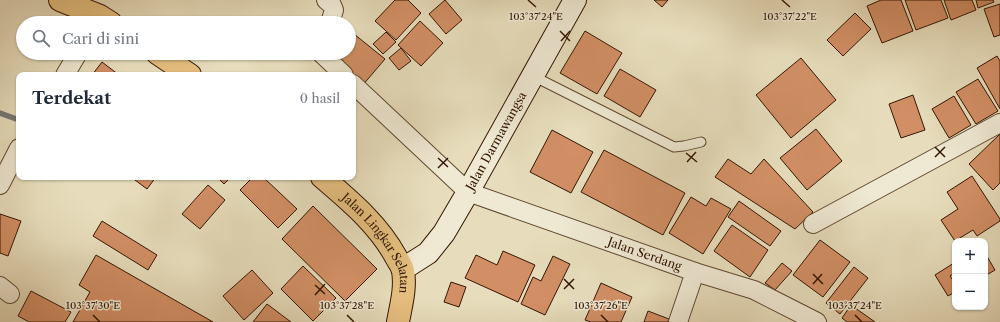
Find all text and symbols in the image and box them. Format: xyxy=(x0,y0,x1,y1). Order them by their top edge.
text: 103°37'24"E xyxy=(509,10,563,23)
text: 103°37'22"E xyxy=(763,10,817,23)
search box xyxy=(16,16,356,60)
icon: search xyxy=(30,27,52,49)
text: Cari di sini xyxy=(62,29,139,48)
text: Terdekat xyxy=(32,88,111,108)
street label: Jalan Darmawangsa xyxy=(461,88,530,195)
text: 0 hasil xyxy=(300,90,340,106)
street label: Jalan Lingkar Selatan xyxy=(337,188,412,295)
street label: Jalan Serdang xyxy=(604,233,684,274)
map controls xyxy=(952,238,988,310)
button: + xyxy=(952,238,988,274)
button: − xyxy=(952,274,988,310)
text: 103°37'30"E xyxy=(66,299,120,312)
text: 103°37'28"E xyxy=(320,299,374,312)
text: 103°37'26"E xyxy=(574,299,628,312)
text: 103°37'24"E xyxy=(828,299,882,312)

